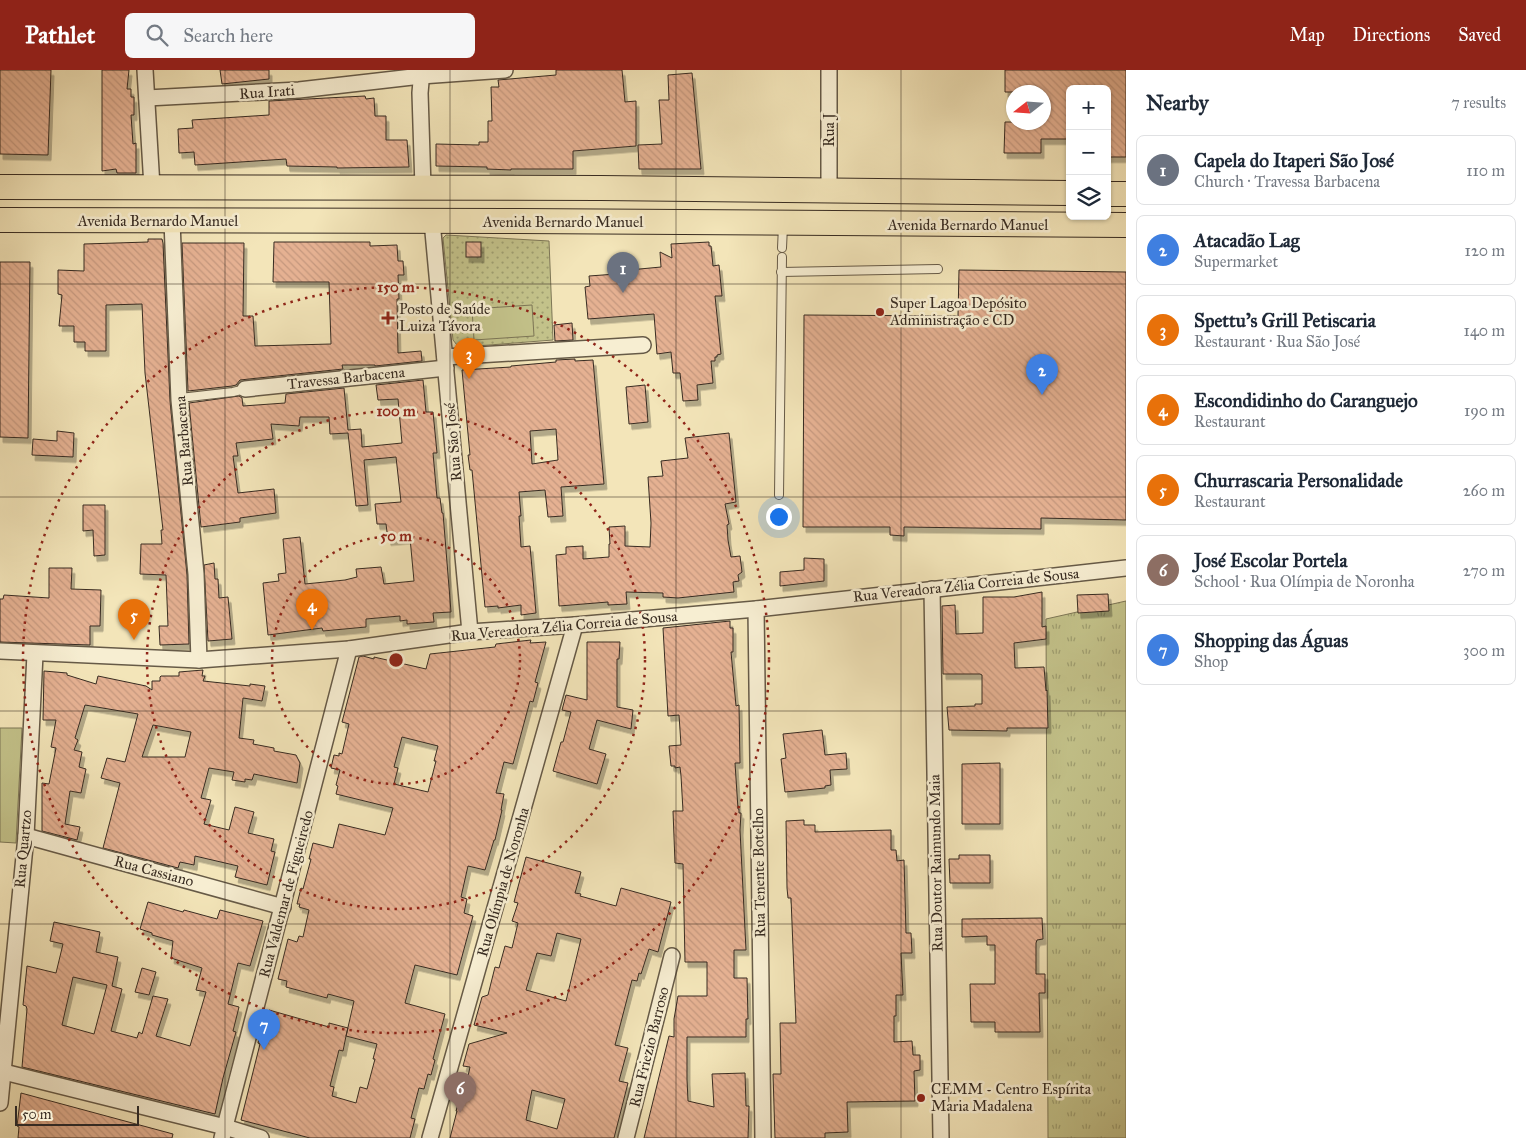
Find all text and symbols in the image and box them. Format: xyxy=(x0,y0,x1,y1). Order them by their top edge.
search box xyxy=(125,13,475,58)
text: Pathlet xyxy=(25,20,95,50)
icon: search xyxy=(143,21,171,49)
text: Search here xyxy=(183,24,273,47)
text: Map xyxy=(1289,24,1325,46)
text: Directions xyxy=(1353,24,1430,46)
text: Saved xyxy=(1458,24,1501,46)
street label: Rua Irati xyxy=(239,81,295,103)
north arrow xyxy=(1006,85,1051,130)
map controls xyxy=(1066,85,1111,220)
button: + xyxy=(1066,85,1111,130)
text: Nearby xyxy=(1146,90,1209,116)
text: 7 results xyxy=(1451,93,1506,112)
street label: Rua J xyxy=(820,113,839,147)
button: − xyxy=(1066,130,1111,175)
text: Capela do Itaperi São José xyxy=(1194,149,1394,172)
text: 1 xyxy=(1160,161,1166,180)
text: 110 m xyxy=(1466,161,1505,180)
text: Church · Travessa Barbacena xyxy=(1194,172,1380,191)
button: layers xyxy=(1066,175,1111,220)
street label: Avenida Bernardo Manuel xyxy=(77,212,239,230)
street label: Avenida Bernardo Manuel xyxy=(482,213,644,231)
street label: Avenida Bernardo Manuel xyxy=(887,216,1049,234)
text: Atacadão Lag xyxy=(1194,229,1300,252)
text: 2 xyxy=(1159,241,1167,260)
text: 120 m xyxy=(1465,241,1505,260)
pin: 1 xyxy=(607,252,639,293)
text: Supermarket xyxy=(1194,252,1278,271)
text: 150 m xyxy=(377,278,415,296)
place label: Super Lagoa Depósito Administração e CD xyxy=(889,294,1027,329)
place label: Posto de Saúde Luiza Távora xyxy=(399,300,490,335)
marker: Super Lagoa Depósito Administração e CD xyxy=(874,306,886,318)
text: Spettu's Grill Petiscaria xyxy=(1194,309,1376,332)
marker: Posto de Saúde Luiza Távora xyxy=(381,311,395,325)
text: 3 xyxy=(1160,321,1166,340)
text: 140 m xyxy=(1464,321,1505,340)
text: Restaurant · Rua São José xyxy=(1194,332,1360,351)
pin: 3 xyxy=(453,338,485,379)
pin: 2 xyxy=(1026,354,1058,395)
street label: Travessa Barbacena xyxy=(286,363,406,393)
text: Escondidinho do Caranguejo xyxy=(1194,389,1418,412)
street label: Rua Barbacena xyxy=(171,394,197,487)
street label: Rua São José xyxy=(441,401,466,482)
text: 4 xyxy=(1159,401,1167,420)
text: 190 m xyxy=(1464,401,1505,420)
text: 100 m xyxy=(376,402,416,420)
text: Restaurant xyxy=(1194,412,1266,431)
text: Churrascaria Personalidade xyxy=(1194,469,1403,492)
text: 5 xyxy=(1159,481,1167,500)
text: 260 m xyxy=(1463,481,1505,500)
text: Restaurant xyxy=(1194,492,1266,511)
your location xyxy=(766,504,792,530)
text: 50 m xyxy=(380,527,412,545)
text: José Escolar Portela xyxy=(1194,549,1348,572)
text: 6 xyxy=(1159,561,1167,580)
text: 270 m xyxy=(1463,561,1505,580)
street label: Rua Vereadora Zélia Correia de Sousa xyxy=(852,564,1081,606)
text: School · Rua Olímpia de Noronha xyxy=(1194,572,1415,591)
pin: 4 xyxy=(296,589,328,630)
pin: 5 xyxy=(118,599,150,640)
street label: Rua Vereadora Zélia Correia de Sousa xyxy=(450,607,679,645)
text: Shopping das Águas xyxy=(1194,629,1348,652)
text: 7 xyxy=(1159,641,1167,660)
text: 300 m xyxy=(1463,641,1505,660)
centre of rings xyxy=(387,651,405,669)
text: Shop xyxy=(1194,652,1228,671)
street label: Rua Doutor Raimundo Maia xyxy=(925,773,947,952)
street label: Rua Olímpia de Noronha xyxy=(473,805,533,959)
street label: Rua Valdemar de Figueiredo xyxy=(255,808,317,980)
street label: Rua Tenente Botelho xyxy=(749,808,769,938)
street label: Rua Quartzo xyxy=(11,809,35,889)
street label: Rua Cassiano xyxy=(112,852,196,890)
street label: Rua Friezio Barroso xyxy=(625,985,673,1109)
pin: 7 xyxy=(248,1009,280,1050)
pin: 6 xyxy=(444,1072,476,1113)
place label: CEMM - Centro Espírita Maria Madalena xyxy=(931,1080,1092,1115)
marker: CEMM - Centro Espírita Maria Madalena xyxy=(915,1092,927,1104)
scale bar xyxy=(15,1103,139,1126)
text: 50 m xyxy=(22,1106,51,1123)

